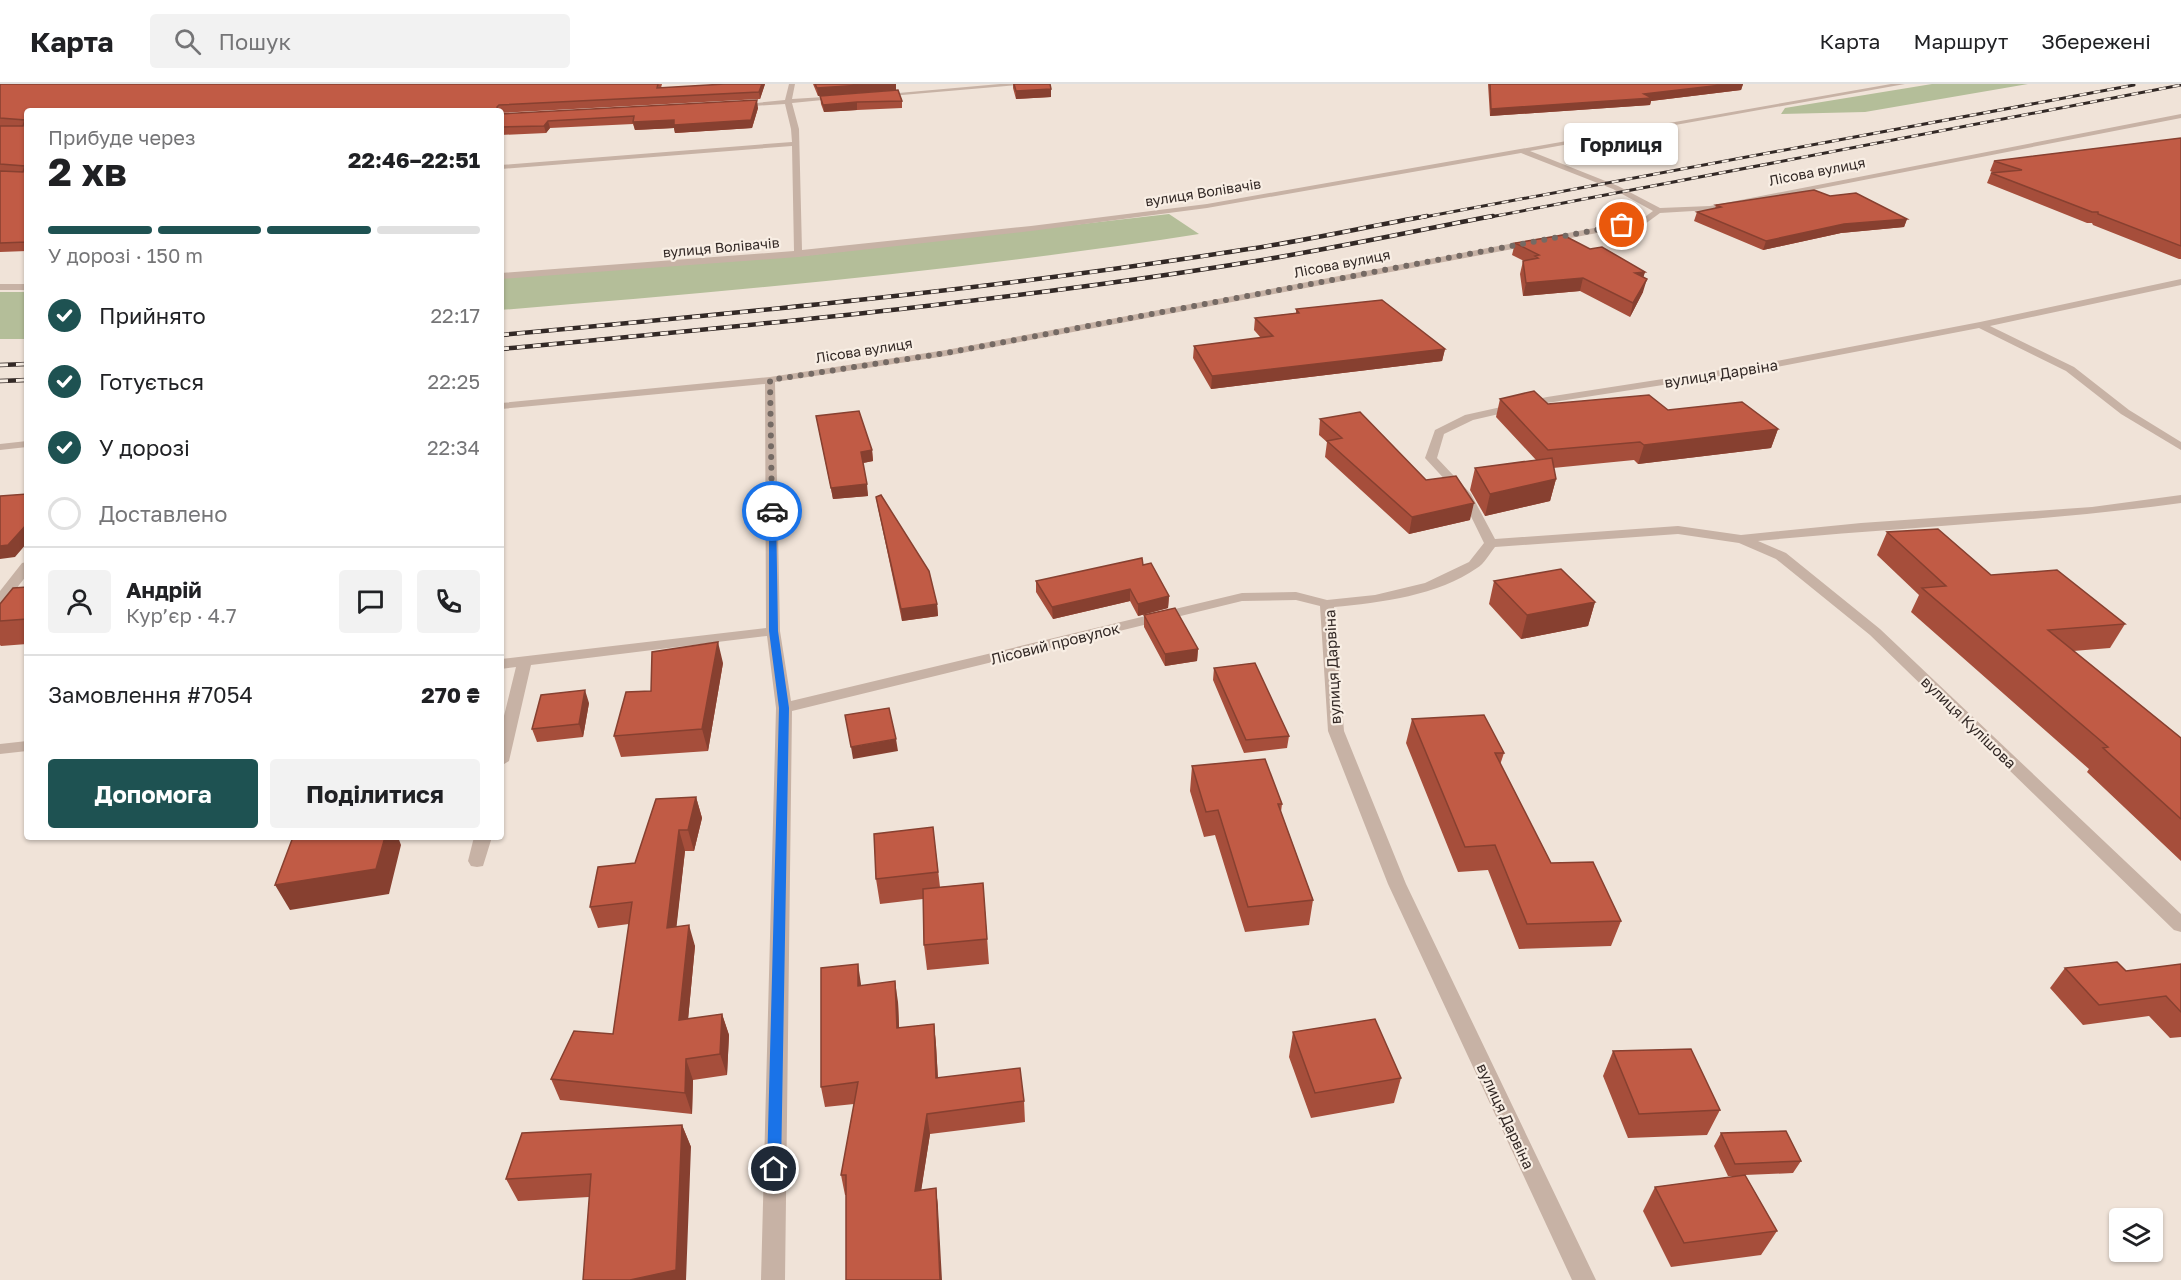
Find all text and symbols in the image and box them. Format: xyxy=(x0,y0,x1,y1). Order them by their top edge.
search box xyxy=(150,14,570,68)
text: Карта xyxy=(30,25,114,58)
icon: search xyxy=(171,25,204,58)
text: Пошук xyxy=(219,28,291,55)
text: Карта xyxy=(1820,28,1880,54)
text: Маршрут xyxy=(1913,28,2008,54)
text: Збережені xyxy=(2041,28,2151,54)
callout: Горлиця xyxy=(1565,123,1679,165)
text: Прибуде через xyxy=(48,125,195,149)
text: Горлиця xyxy=(1580,132,1662,156)
text: 22:46–22:51 xyxy=(348,146,480,173)
text: 2 хв xyxy=(48,148,127,195)
street label: Лісова вулиця xyxy=(1767,153,1867,189)
street label: вулиця Волівачів xyxy=(1144,174,1262,210)
pin xyxy=(1596,199,1647,250)
icon: bag xyxy=(1605,208,1638,241)
street label: вулиця Волівачів xyxy=(662,233,780,261)
text: У дорозі · 150 m xyxy=(48,243,203,267)
street label: Лісова вулиця xyxy=(1292,245,1392,281)
icon: check xyxy=(48,299,81,332)
text: Прийнято xyxy=(99,302,206,329)
text: 22:17 xyxy=(431,303,480,327)
street label: Лісова вулиця xyxy=(814,334,914,366)
street label: вулиця Дарвіна xyxy=(1663,355,1779,391)
icon: check xyxy=(48,365,81,398)
text: Готується xyxy=(99,368,204,395)
text: 22:25 xyxy=(428,369,480,393)
icon: check xyxy=(48,431,81,464)
text: У дорозі xyxy=(99,434,190,461)
text: 22:34 xyxy=(427,435,480,459)
courier xyxy=(742,481,802,541)
icon: car xyxy=(756,495,789,528)
text: Доставлено xyxy=(99,500,227,527)
button: person xyxy=(48,570,111,633)
button: chat xyxy=(339,570,402,633)
button: phone xyxy=(417,570,480,633)
text: Андрій xyxy=(126,576,202,603)
text: Кур’єр · 4.7 xyxy=(126,603,237,627)
street label: вулиця Дарвіна xyxy=(1320,609,1344,725)
street label: Лісовий провулок xyxy=(989,618,1122,668)
street label: вулиця Кулішова xyxy=(1918,672,2020,772)
text: Замовлення #7054 xyxy=(48,681,253,708)
text: 270 ₴ xyxy=(421,681,480,708)
button: Допомога xyxy=(48,759,258,828)
button: Поділитися xyxy=(270,759,480,828)
street label: вулиця Дарвіна xyxy=(1474,1060,1538,1172)
pin xyxy=(748,1143,799,1194)
icon: home xyxy=(757,1152,790,1185)
map controls xyxy=(2109,1208,2163,1262)
button: layers xyxy=(2109,1208,2163,1262)

